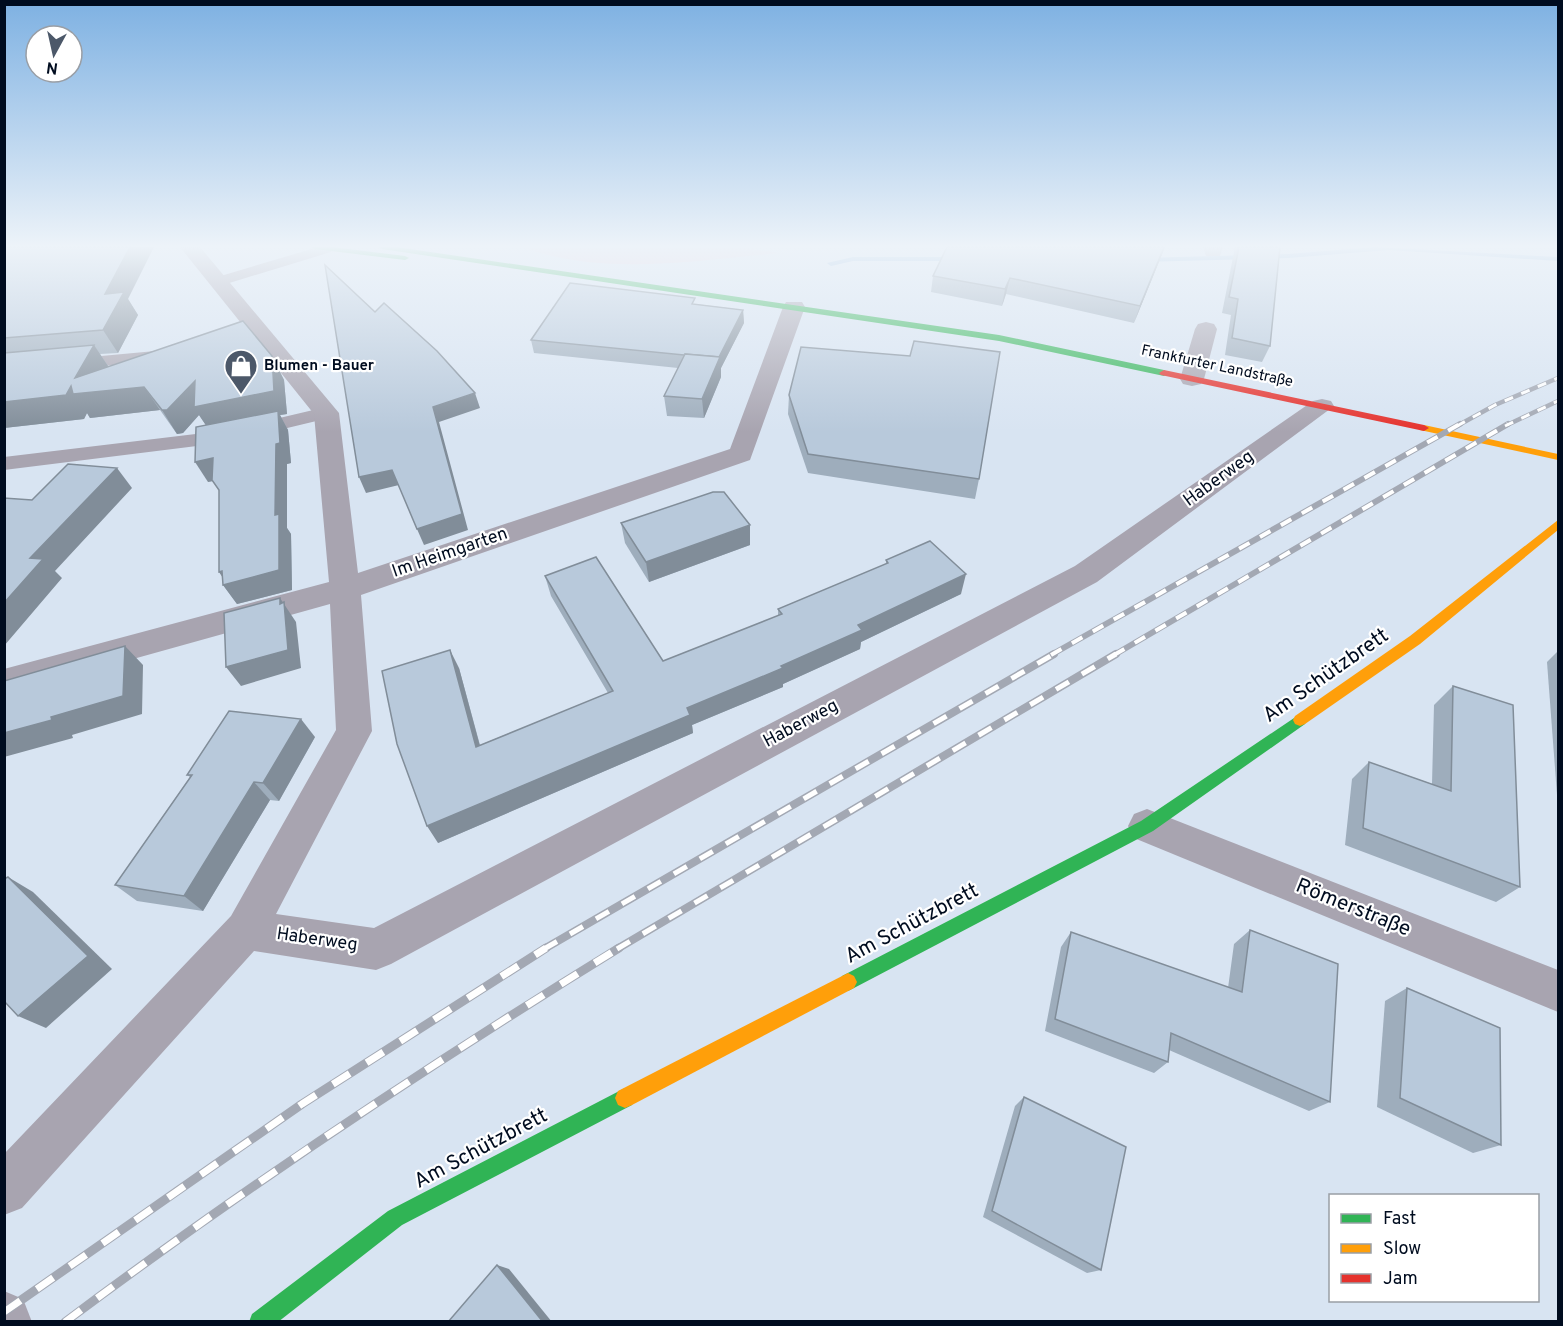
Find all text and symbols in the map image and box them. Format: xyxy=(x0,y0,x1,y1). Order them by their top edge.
north arrow xyxy=(24,24,84,84)
text: N xyxy=(45,56,59,78)
street label: Frankfurter Landstraße xyxy=(1139,342,1295,392)
shop icon: Blumen - Bauer xyxy=(223,348,259,395)
place label: Blumen - Bauer xyxy=(264,357,375,376)
street label: Haberweg xyxy=(1179,446,1259,512)
street label: Im Heimgarten xyxy=(389,522,511,584)
street label: Am Schützbrett xyxy=(1258,623,1394,729)
street label: Haberweg xyxy=(760,695,842,753)
street label: Römerstraße xyxy=(1291,873,1415,943)
street label: Am Schützbrett xyxy=(840,877,984,971)
street label: Haberweg xyxy=(275,923,359,957)
street label: Am Schützbrett xyxy=(409,1102,553,1196)
legend xyxy=(1329,1194,1539,1302)
text: Fast xyxy=(1383,1208,1416,1231)
text: Slow xyxy=(1383,1238,1421,1261)
text: Jam xyxy=(1383,1268,1418,1291)

